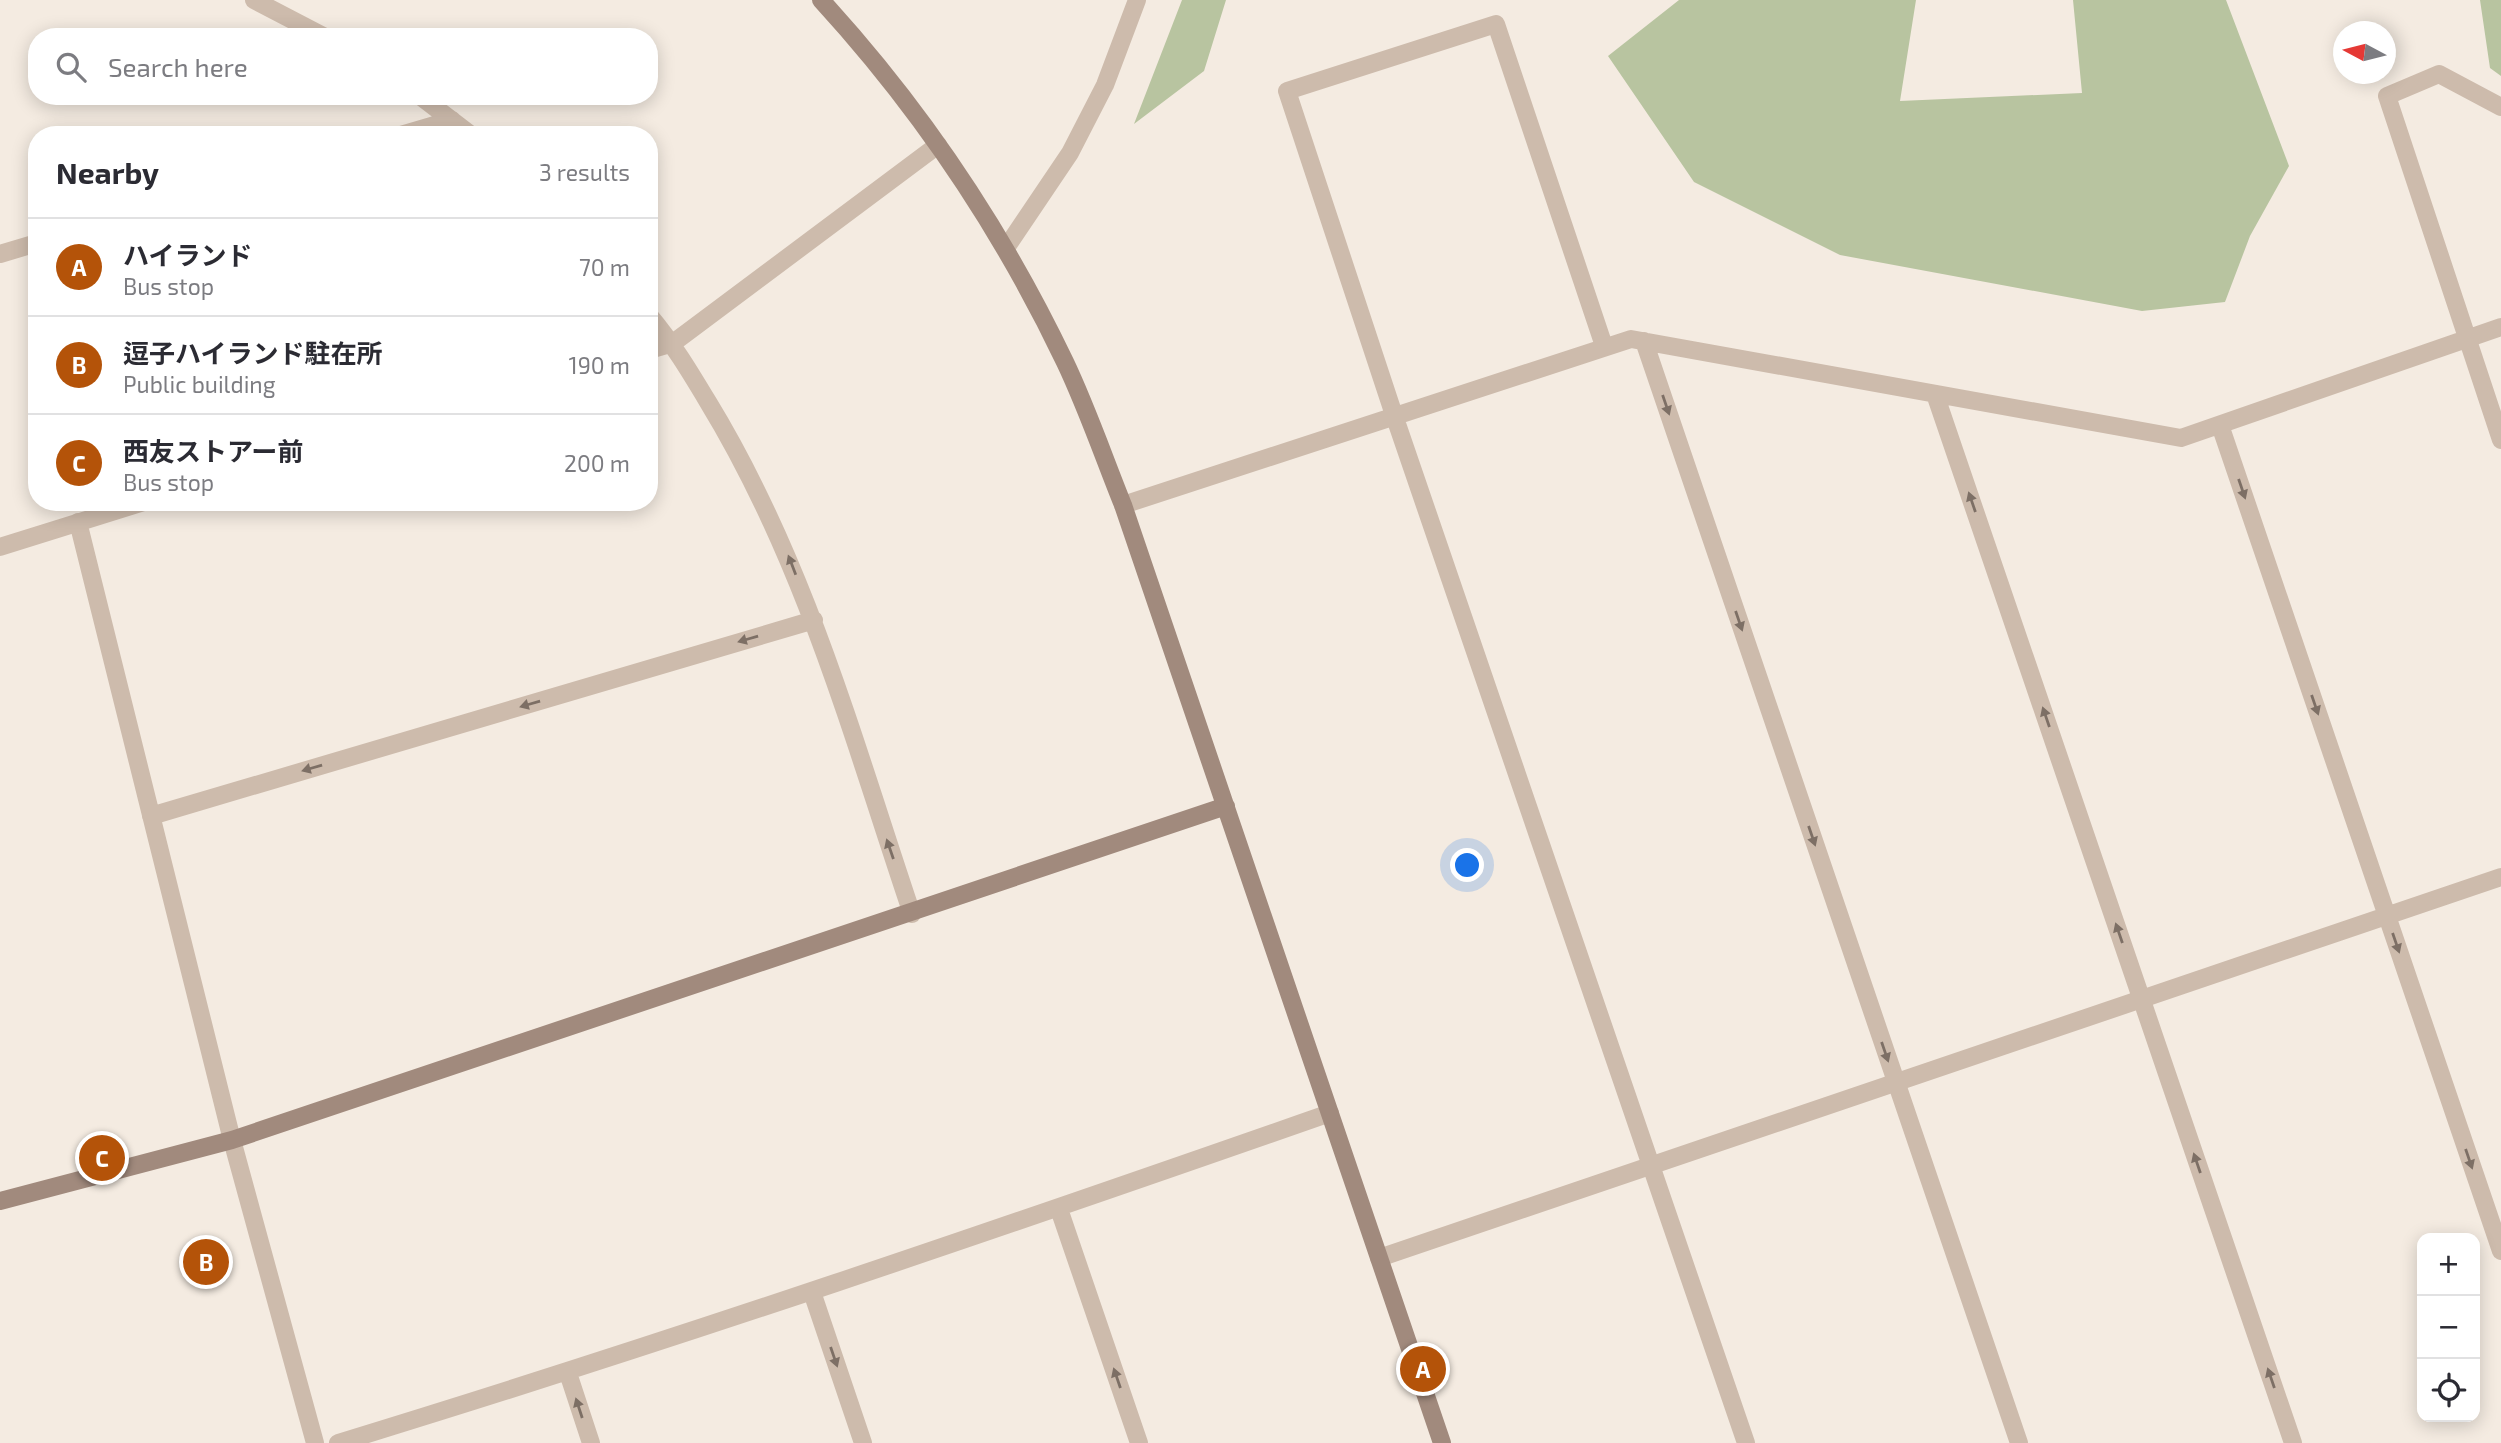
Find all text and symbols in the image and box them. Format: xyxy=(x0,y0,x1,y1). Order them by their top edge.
north arrow xyxy=(2333,21,2396,84)
search box xyxy=(28,28,658,105)
icon: search xyxy=(52,48,90,86)
text: Search here xyxy=(108,51,248,82)
text: Nearby xyxy=(56,154,159,190)
text: 3 results xyxy=(539,158,630,186)
text: ハイランド xyxy=(123,239,252,270)
text: A xyxy=(71,253,87,281)
text: 70 m xyxy=(579,253,630,281)
text: Bus stop xyxy=(123,272,214,300)
text: 逗子ハイランド駐在所 xyxy=(123,337,382,368)
text: B xyxy=(72,351,86,379)
text: 190 m xyxy=(569,351,630,379)
text: Public building xyxy=(123,370,276,398)
one-way arrow xyxy=(1661,395,1672,416)
text: 西友ストアー前 xyxy=(123,435,303,466)
text: C xyxy=(72,449,86,477)
text: 200 m xyxy=(564,449,630,477)
text: Bus stop xyxy=(123,468,214,496)
one-way arrow xyxy=(2237,479,2247,500)
one-way arrow xyxy=(1966,492,1977,513)
one-way arrow xyxy=(786,554,797,575)
one-way arrow xyxy=(1734,610,1745,631)
one-way arrow xyxy=(737,635,758,645)
one-way arrow xyxy=(2310,694,2321,715)
one-way arrow xyxy=(519,699,540,709)
one-way arrow xyxy=(2040,707,2051,728)
one-way arrow xyxy=(301,764,322,774)
one-way arrow xyxy=(1807,826,1818,847)
one-way arrow xyxy=(884,838,895,859)
your location xyxy=(1450,848,1484,882)
one-way arrow xyxy=(2113,922,2124,943)
one-way arrow xyxy=(2391,933,2402,954)
one-way arrow xyxy=(1880,1041,1891,1062)
pin: C xyxy=(79,1132,125,1184)
one-way arrow xyxy=(2464,1148,2475,1169)
one-way arrow xyxy=(2191,1152,2202,1173)
map controls xyxy=(2417,1233,2480,1422)
button: + xyxy=(2417,1233,2480,1296)
pin: B xyxy=(183,1236,229,1288)
button: − xyxy=(2417,1296,2480,1359)
pin: A xyxy=(1400,1343,1446,1395)
one-way arrow xyxy=(829,1346,840,1367)
button: locate xyxy=(2417,1359,2480,1422)
one-way arrow xyxy=(1111,1368,1122,1389)
one-way arrow xyxy=(2265,1368,2276,1389)
one-way arrow xyxy=(573,1397,584,1418)

